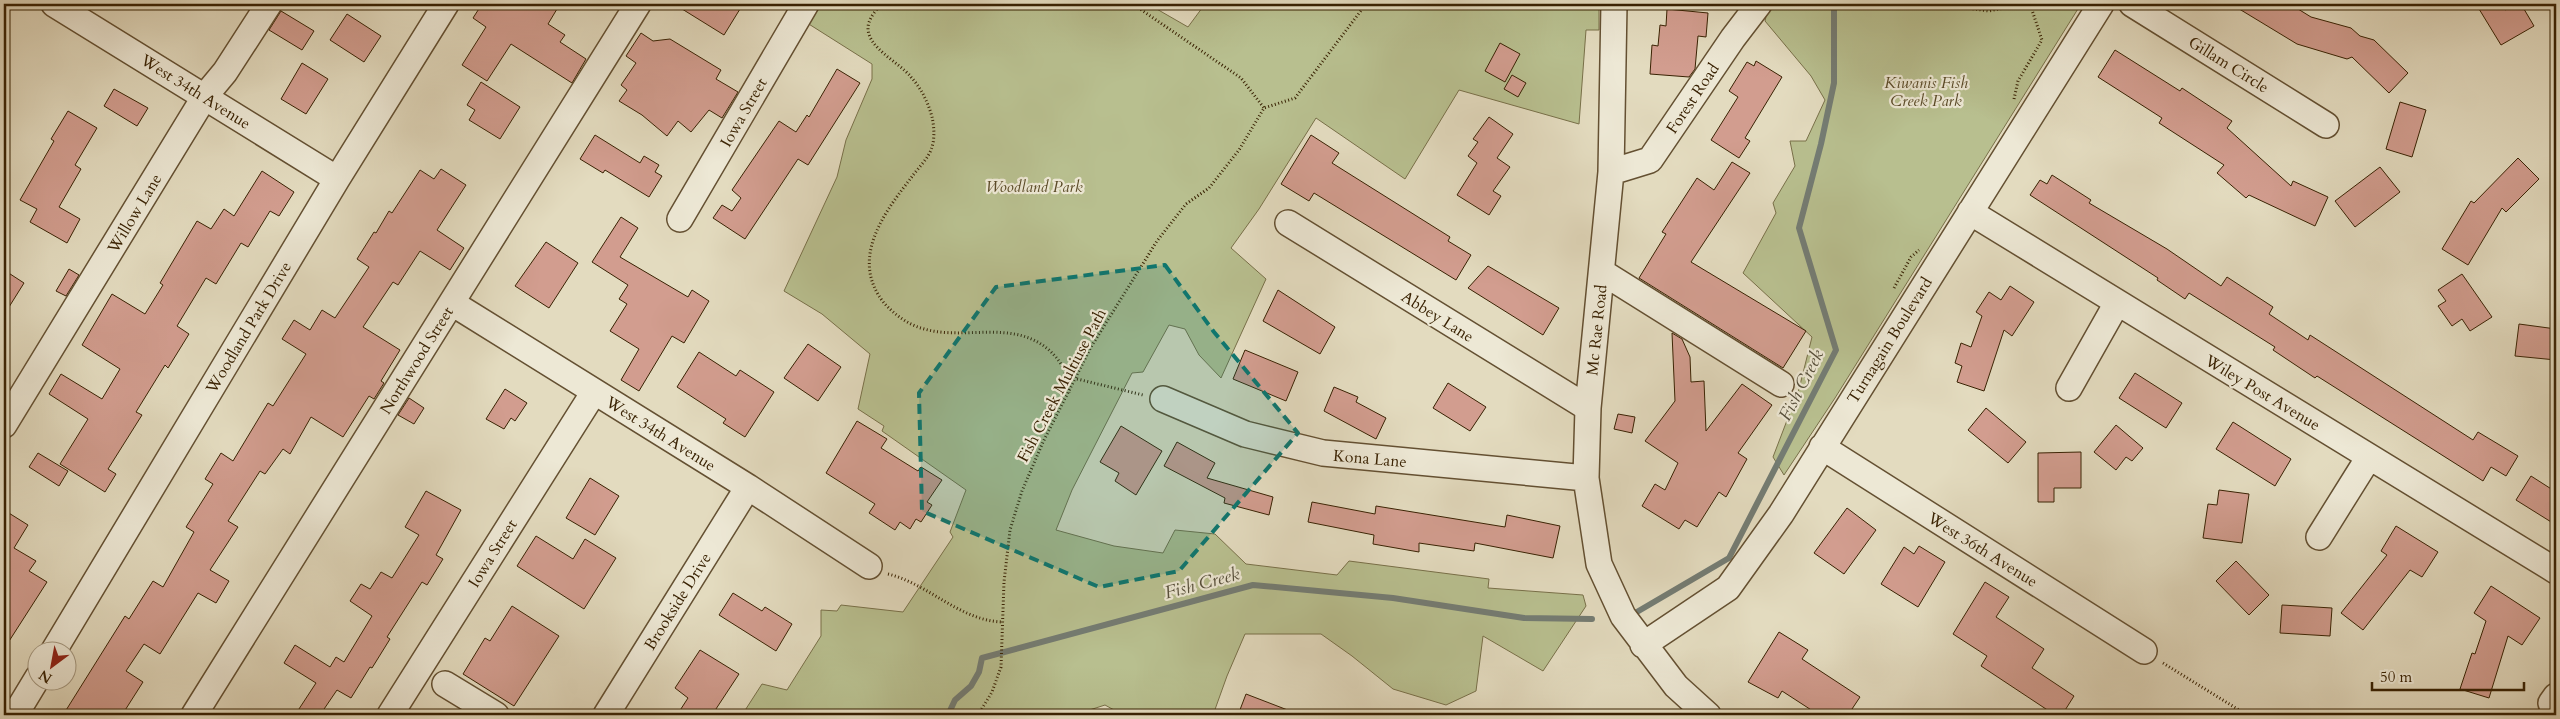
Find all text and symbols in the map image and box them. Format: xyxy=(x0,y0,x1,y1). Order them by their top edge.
street label: Gillam Circle xyxy=(2184,31,2273,98)
street label: West 34th Avenue xyxy=(135,49,255,135)
street label: Forest Road xyxy=(1661,59,1725,138)
park label: Kiwanis Fish Creek Park xyxy=(1884,72,1968,112)
street label: Iowa Street xyxy=(715,74,773,151)
street label: Willow Lane xyxy=(102,170,167,258)
park label: Woodland Park xyxy=(985,176,1083,198)
street label: Woodland Park Drive xyxy=(200,258,297,398)
street label: Turnagain Boulevard xyxy=(1842,273,1938,408)
street label: Mc Rae Road xyxy=(1581,283,1613,377)
street label: Abbey Lane xyxy=(1397,286,1478,348)
street label: Northwood Street xyxy=(375,302,459,419)
street label: Fish Creek Multiuse Path xyxy=(1012,305,1112,466)
water label: Fish Creek xyxy=(1773,345,1830,425)
street label: Wiley Post Avenue xyxy=(2200,349,2324,436)
street label: West 34th Avenue xyxy=(600,391,720,477)
street label: Kona Lane xyxy=(1332,445,1408,473)
street label: West 36th Avenue xyxy=(1922,507,2042,593)
street label: Iowa Street xyxy=(463,515,522,592)
street label: Brookside Drive xyxy=(639,549,717,655)
water label: Fish Creek xyxy=(1162,561,1243,606)
north arrow xyxy=(28,642,78,692)
scale bar xyxy=(2372,659,2525,691)
text: N xyxy=(35,665,56,688)
text: 50 m xyxy=(2380,667,2412,687)

